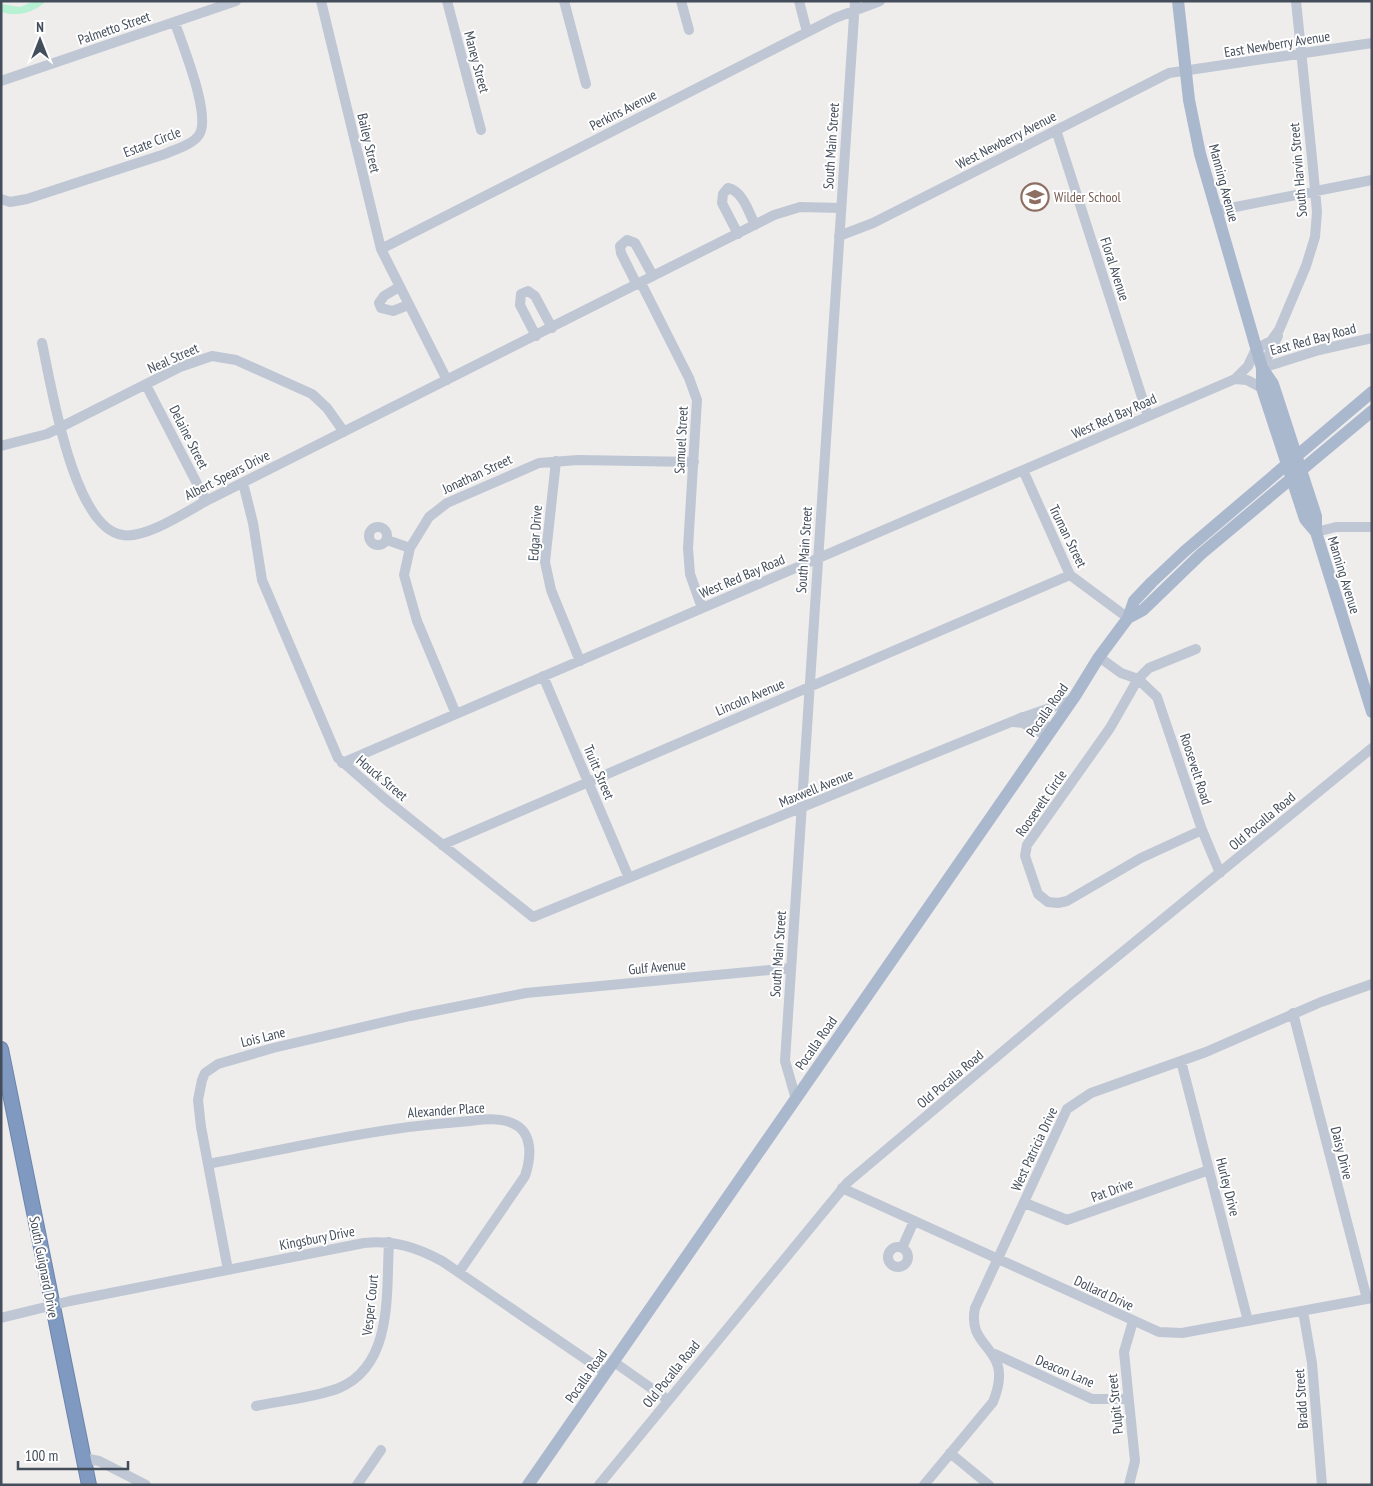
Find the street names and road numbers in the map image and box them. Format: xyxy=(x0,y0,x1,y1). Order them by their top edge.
street label: Palmetto Street xyxy=(75,7,153,49)
street label: East Newberry Avenue xyxy=(1223,27,1331,61)
street label: Maney Street xyxy=(460,29,494,95)
street label: Perkins Avenue xyxy=(586,85,660,135)
street label: South Main Street xyxy=(819,102,843,190)
street label: West Newberry Avenue xyxy=(953,107,1059,173)
street label: Bailey Street xyxy=(353,111,385,175)
street label: South Harvin Street xyxy=(1285,122,1311,218)
street label: Estate Circle xyxy=(121,123,183,161)
street label: Manning Avenue xyxy=(1205,142,1243,224)
street label: Floral Avenue xyxy=(1096,235,1134,303)
street label: East Red Bay Road xyxy=(1268,319,1358,359)
street label: Neal Street xyxy=(145,339,202,377)
street label: West Red Bay Road xyxy=(1069,389,1159,443)
street label: Delaine Street xyxy=(165,402,213,472)
street label: Samuel Street xyxy=(670,406,692,474)
street label: Albert Spears Drive xyxy=(181,446,273,504)
street label: Jonathan Street xyxy=(438,450,515,498)
street label: Truman Street xyxy=(1045,502,1091,571)
street label: Edgar Drive xyxy=(524,504,546,562)
street label: South Main Street xyxy=(792,506,816,594)
street label: Manning Avenue xyxy=(1324,534,1364,616)
street label: West Red Bay Road xyxy=(697,550,787,602)
street label: Lincoln Avenue xyxy=(713,674,787,720)
street label: Pocalla Road xyxy=(1022,680,1072,740)
street label: Roosevelt Road xyxy=(1176,731,1216,807)
street label: Truitt Street xyxy=(579,742,619,802)
street label: Houck Street xyxy=(353,751,412,805)
street label: Maxwell Avenue xyxy=(776,765,856,811)
street label: Roosevelt Circle xyxy=(1012,766,1071,840)
street label: Old Pocalla Road xyxy=(1225,788,1299,854)
street label: South Main Street xyxy=(766,910,790,998)
street label: Gulf Avenue xyxy=(627,955,687,978)
street label: Pocalla Road xyxy=(791,1013,841,1073)
street label: Lois Lane xyxy=(239,1023,287,1051)
street label: Old Pocalla Road xyxy=(913,1046,987,1112)
street label: Alexander Place xyxy=(407,1098,485,1122)
street label: West Patricia Drive xyxy=(1007,1104,1061,1194)
street label: Daisy Drive xyxy=(1327,1125,1357,1182)
street label: Hurley Drive xyxy=(1212,1156,1244,1218)
street label: Pat Drive xyxy=(1088,1174,1136,1206)
street label: South Guignard Drive xyxy=(25,1215,63,1320)
street label: Kingsbury Drive xyxy=(278,1222,356,1254)
street label: Dollard Drive xyxy=(1071,1271,1137,1315)
street label: Vesper Court xyxy=(358,1274,382,1337)
street label: Old Pocalla Road xyxy=(638,1337,704,1411)
street label: Pocalla Road xyxy=(561,1346,611,1406)
street label: Deacon Lane xyxy=(1033,1351,1097,1391)
street label: Bradd Street xyxy=(1290,1368,1312,1430)
street label: Pulpit Street xyxy=(1103,1373,1127,1435)

